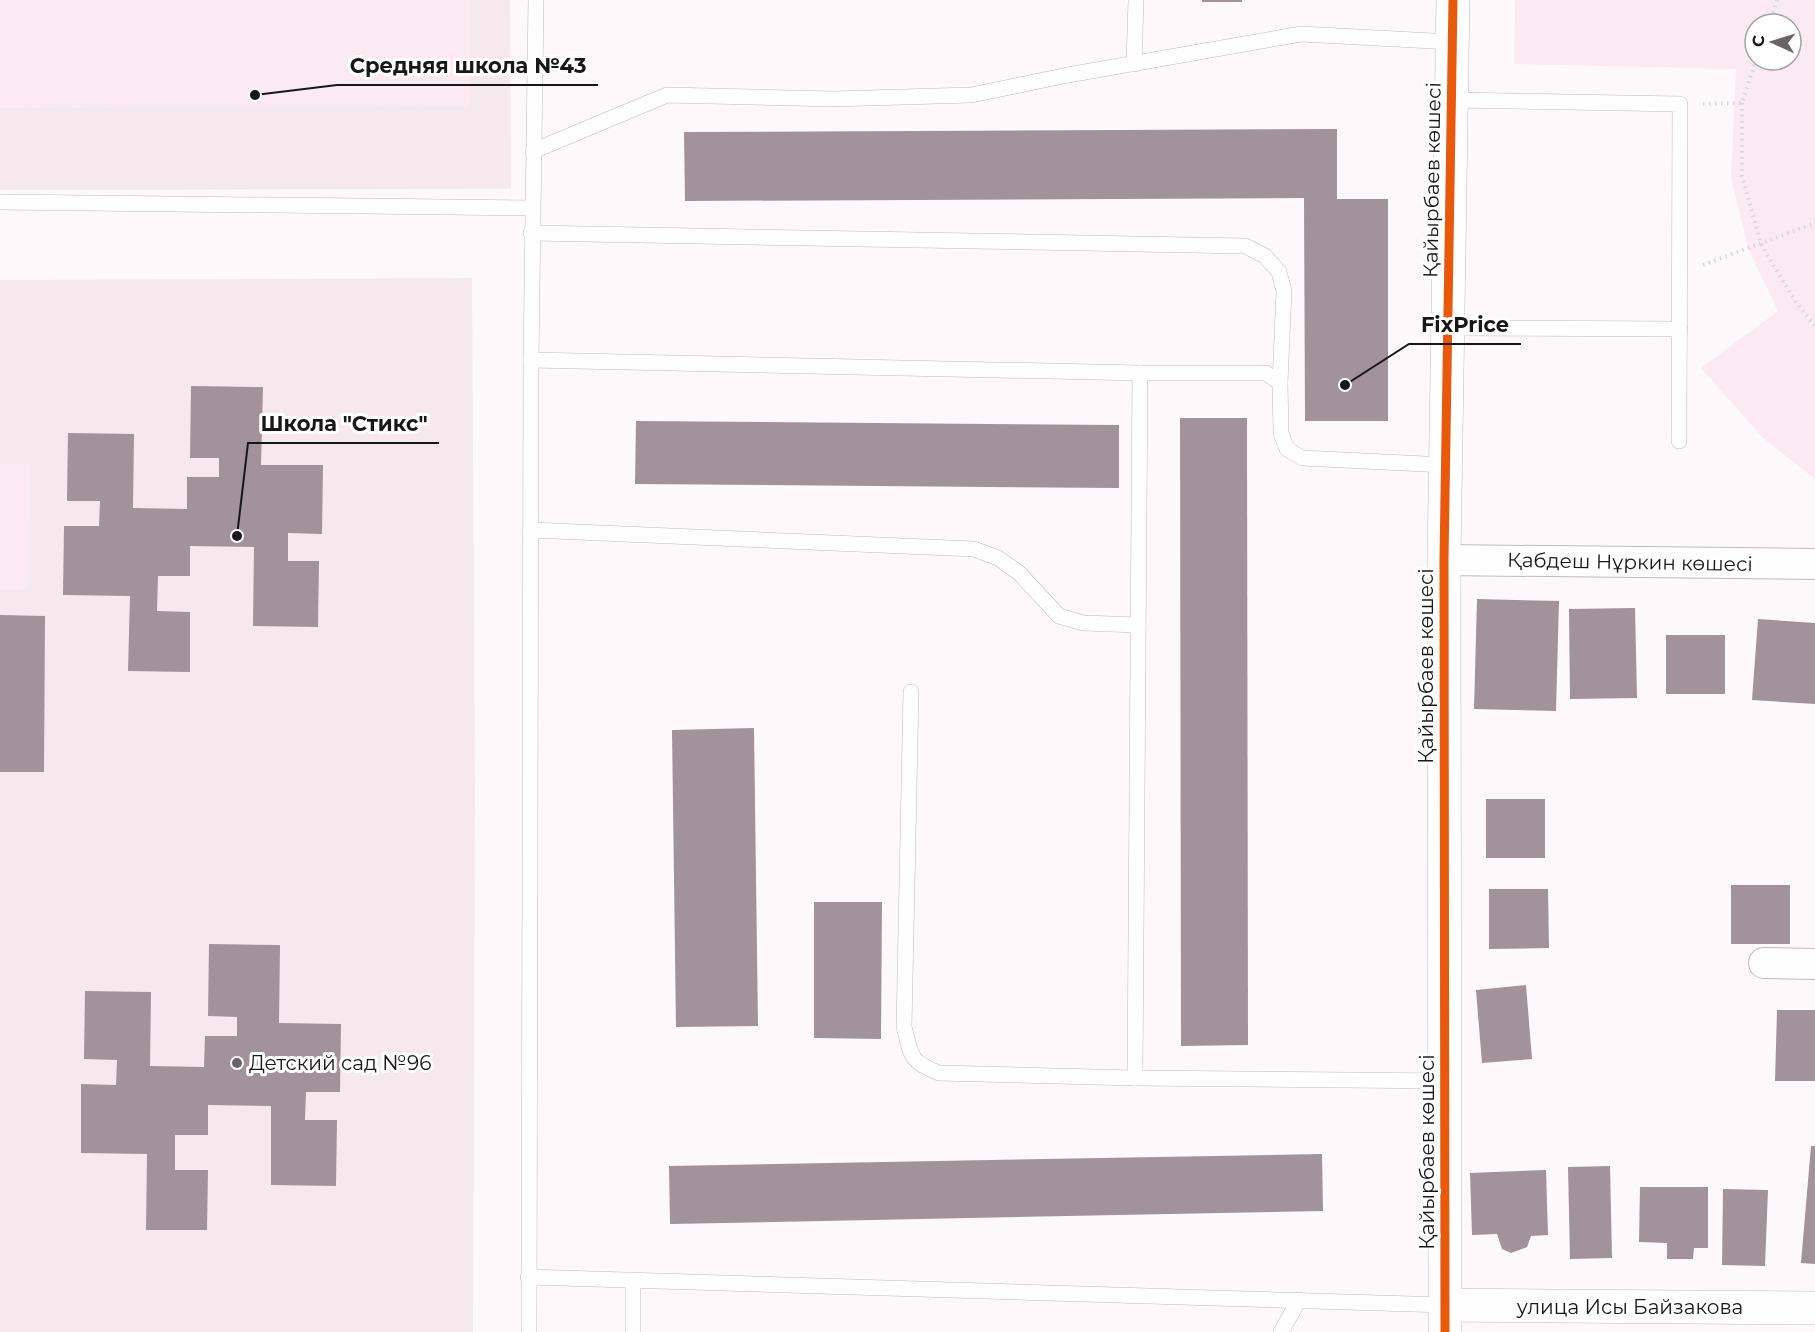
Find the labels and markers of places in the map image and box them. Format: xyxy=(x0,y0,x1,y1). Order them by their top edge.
callout: Средняя школа №43 xyxy=(337,46,598,85)
callout: FixPrice xyxy=(1409,305,1521,344)
callout: Школа "Стикс" xyxy=(248,404,439,443)
place label: Детский сад №96 xyxy=(249,1051,431,1075)
marker: Детский сад №96 xyxy=(230,1056,244,1070)

